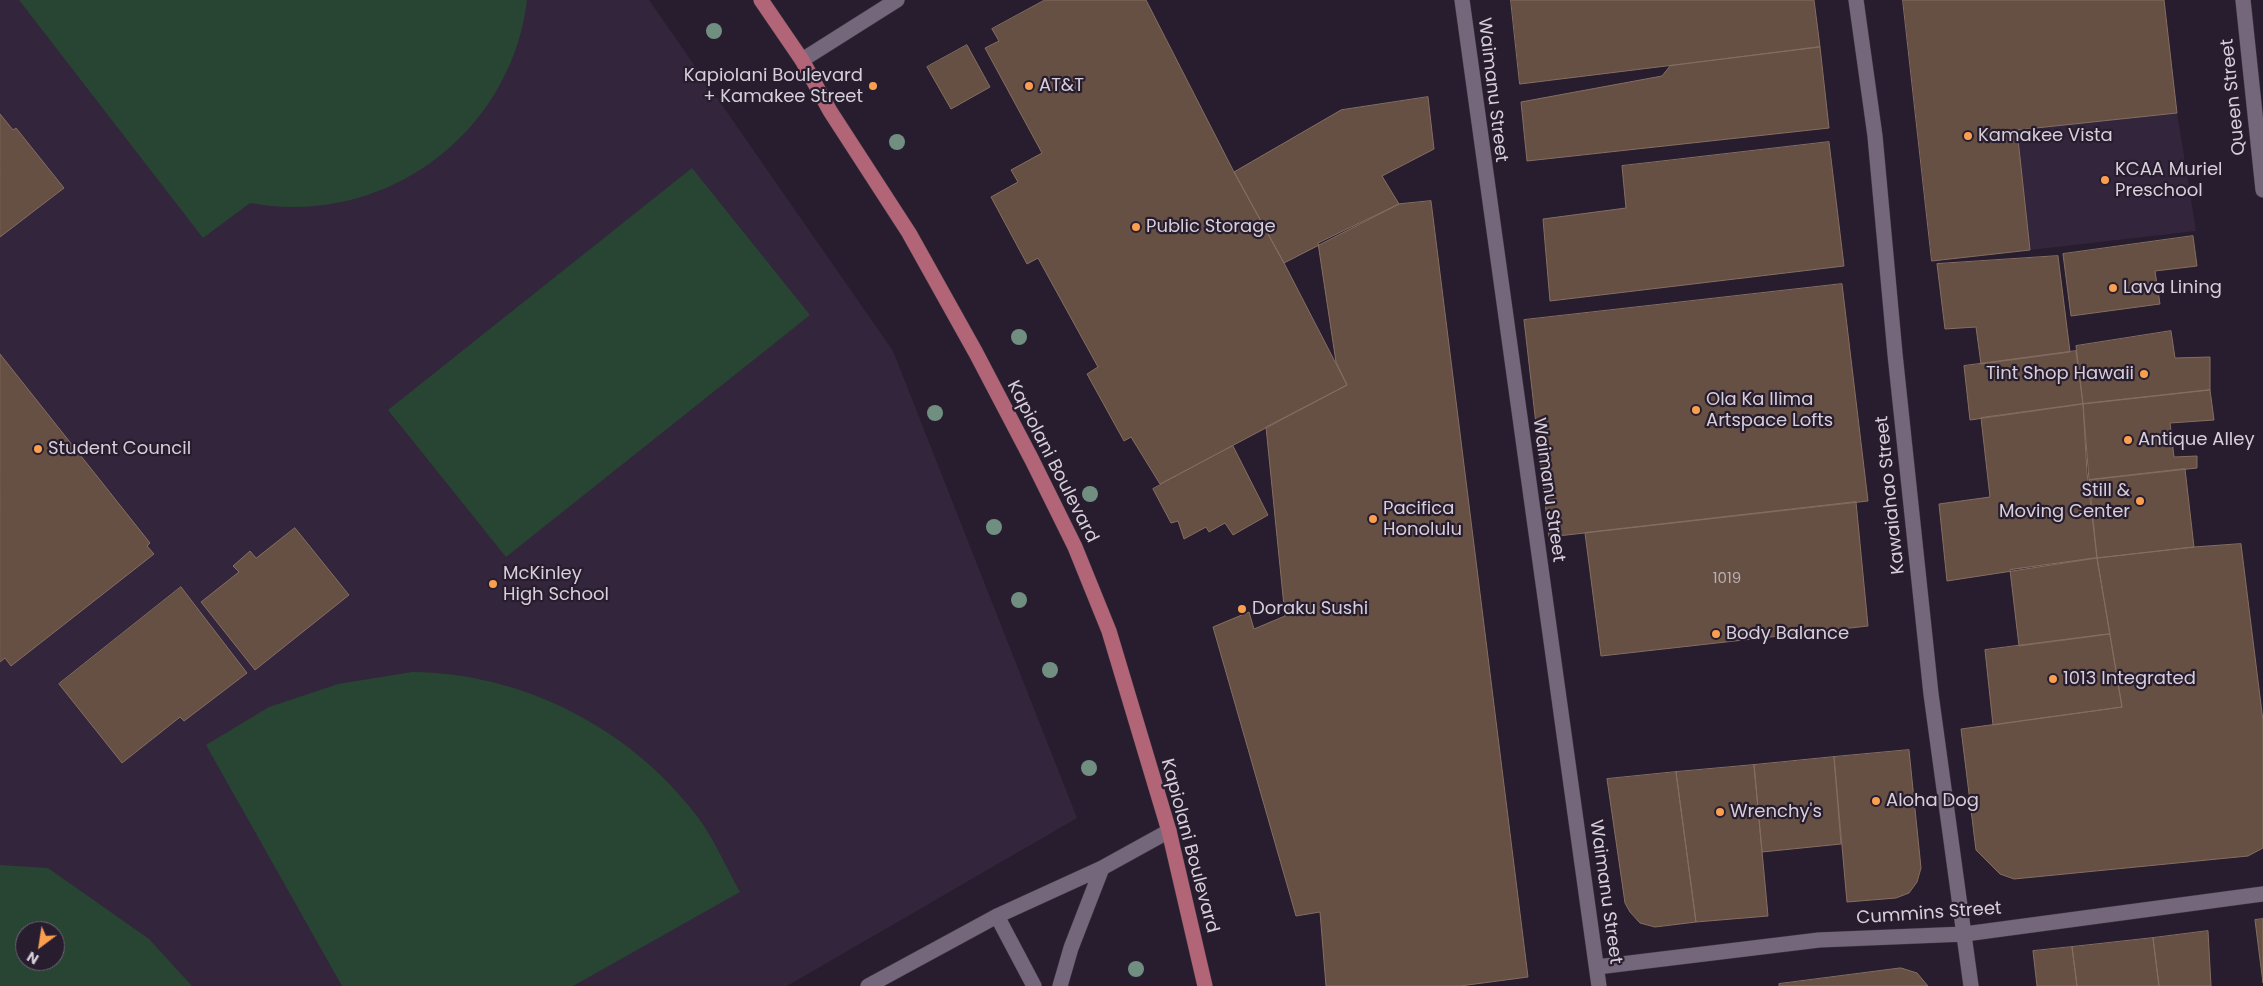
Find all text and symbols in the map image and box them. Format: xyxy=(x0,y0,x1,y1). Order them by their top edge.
street label: Waimanu Street xyxy=(1472,17,1512,163)
street label: Queen Street xyxy=(2217,38,2251,156)
place label: Kapiolani Boulevard + Kamakee Street xyxy=(684,65,863,108)
place label: AT&T xyxy=(1039,75,1084,97)
marker: Kapiolani Boulevard + Kamakee Street xyxy=(867,80,879,92)
marker: AT&T xyxy=(1023,80,1035,92)
place label: Kamakee Vista xyxy=(1978,125,2113,147)
marker: Kamakee Vista xyxy=(1962,130,1974,142)
place label: KCAA Muriel Preschool xyxy=(2115,159,2222,202)
marker: KCAA Muriel Preschool xyxy=(2099,174,2111,186)
place label: Public Storage xyxy=(1146,216,1276,238)
marker: Public Storage xyxy=(1130,221,1142,233)
place label: Lava Lining xyxy=(2123,277,2222,299)
marker: Lava Lining xyxy=(2107,282,2119,294)
place label: Tint Shop Hawaii xyxy=(1986,363,2134,385)
marker: Tint Shop Hawaii xyxy=(2138,368,2150,380)
street label: Kapiolani Boulevard xyxy=(1002,377,1102,547)
place label: Ola Ka Ilima Artspace Lofts xyxy=(1706,389,1833,432)
marker: Ola Ka Ilima Artspace Lofts xyxy=(1690,404,1702,416)
street label: Kawaiahao Street xyxy=(1872,415,1910,575)
street label: Waimanu Street xyxy=(1527,416,1569,564)
place label: Antique Alley xyxy=(2138,429,2255,451)
marker: Antique Alley xyxy=(2122,434,2134,446)
place label: Student Council xyxy=(48,438,191,460)
marker: Student Council xyxy=(32,443,44,455)
place label: Still & Moving Center xyxy=(1999,480,2130,522)
marker: Still & Moving Center xyxy=(2134,495,2146,507)
place label: Pacifica Honolulu xyxy=(1383,498,1462,540)
marker: Pacifica Honolulu xyxy=(1367,513,1379,525)
place label: McKinley High School xyxy=(503,563,609,606)
house number: 1019 xyxy=(1713,570,1741,588)
marker: McKinley High School xyxy=(487,578,499,590)
place label: Doraku Sushi xyxy=(1252,598,1368,620)
marker: Doraku Sushi xyxy=(1236,603,1248,615)
place label: Body Balance xyxy=(1726,623,1849,645)
marker: Body Balance xyxy=(1710,628,1722,640)
place label: 1013 Integrated xyxy=(2063,668,2196,690)
marker: 1013 Integrated xyxy=(2047,673,2059,685)
street label: Kapiolani Boulevard xyxy=(1155,757,1223,935)
place label: Aloha Dog xyxy=(1886,790,1979,812)
marker: Aloha Dog xyxy=(1870,795,1882,807)
place label: Wrenchy's xyxy=(1730,801,1822,823)
marker: Wrenchy's xyxy=(1714,806,1726,818)
street label: Waimanu Street xyxy=(1584,818,1626,966)
street label: Cummins Street xyxy=(1856,898,2002,930)
north arrow xyxy=(15,921,65,971)
text: N xyxy=(23,947,42,969)

